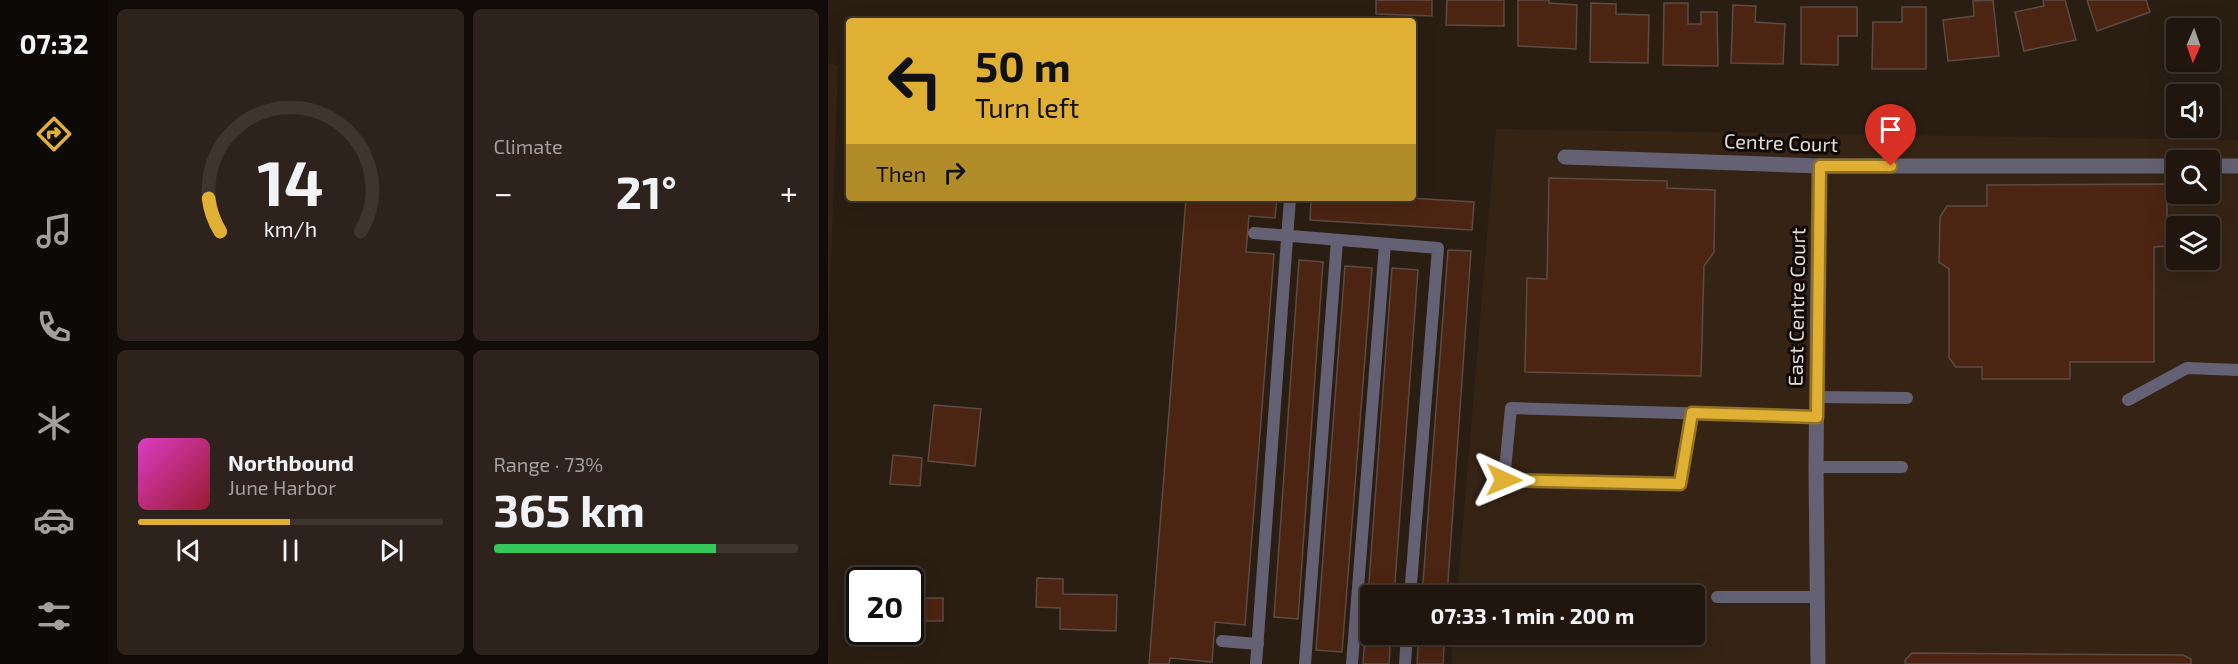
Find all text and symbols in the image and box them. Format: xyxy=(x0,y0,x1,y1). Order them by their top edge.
north arrow xyxy=(2166,18,2220,72)
map controls xyxy=(2166,18,2220,270)
text: 07:32 xyxy=(19,27,89,59)
text: 50 m xyxy=(975,40,1071,90)
icon: left xyxy=(876,42,954,120)
button: sound xyxy=(2166,84,2220,138)
text: Turn left xyxy=(975,91,1079,123)
pin xyxy=(1865,104,1916,166)
icon: directions xyxy=(33,113,75,155)
icon: arrive xyxy=(1874,113,1907,146)
street label: Centre Court xyxy=(1724,128,1839,156)
text: Climate xyxy=(494,134,563,158)
text: 14 xyxy=(257,144,324,219)
button: search xyxy=(2166,150,2220,204)
icon: right xyxy=(938,156,971,189)
text: Then xyxy=(876,160,926,186)
text: 21° xyxy=(616,164,677,218)
text: − xyxy=(494,172,513,212)
text: + xyxy=(780,172,798,212)
icon: music xyxy=(33,210,75,252)
text: km/h xyxy=(264,216,317,241)
button: layers xyxy=(2166,216,2220,270)
street label: East Centre Court xyxy=(1783,227,1809,386)
icon: phone xyxy=(33,306,75,348)
icon: climate xyxy=(33,402,75,444)
position arrow xyxy=(1472,448,1536,512)
text: Northbound xyxy=(228,449,354,475)
text: Range · 73% xyxy=(494,452,603,476)
text: June Harbor xyxy=(228,475,336,499)
text: 365 km xyxy=(494,482,645,536)
icon: car xyxy=(33,499,75,541)
icon: previous xyxy=(172,534,205,567)
icon: pause xyxy=(274,534,307,567)
icon: next xyxy=(375,534,408,567)
speed limit sign: 20 xyxy=(846,567,924,645)
icon: filters xyxy=(33,595,75,637)
text: 07:33 · 1 min · 200 m xyxy=(1431,602,1634,628)

